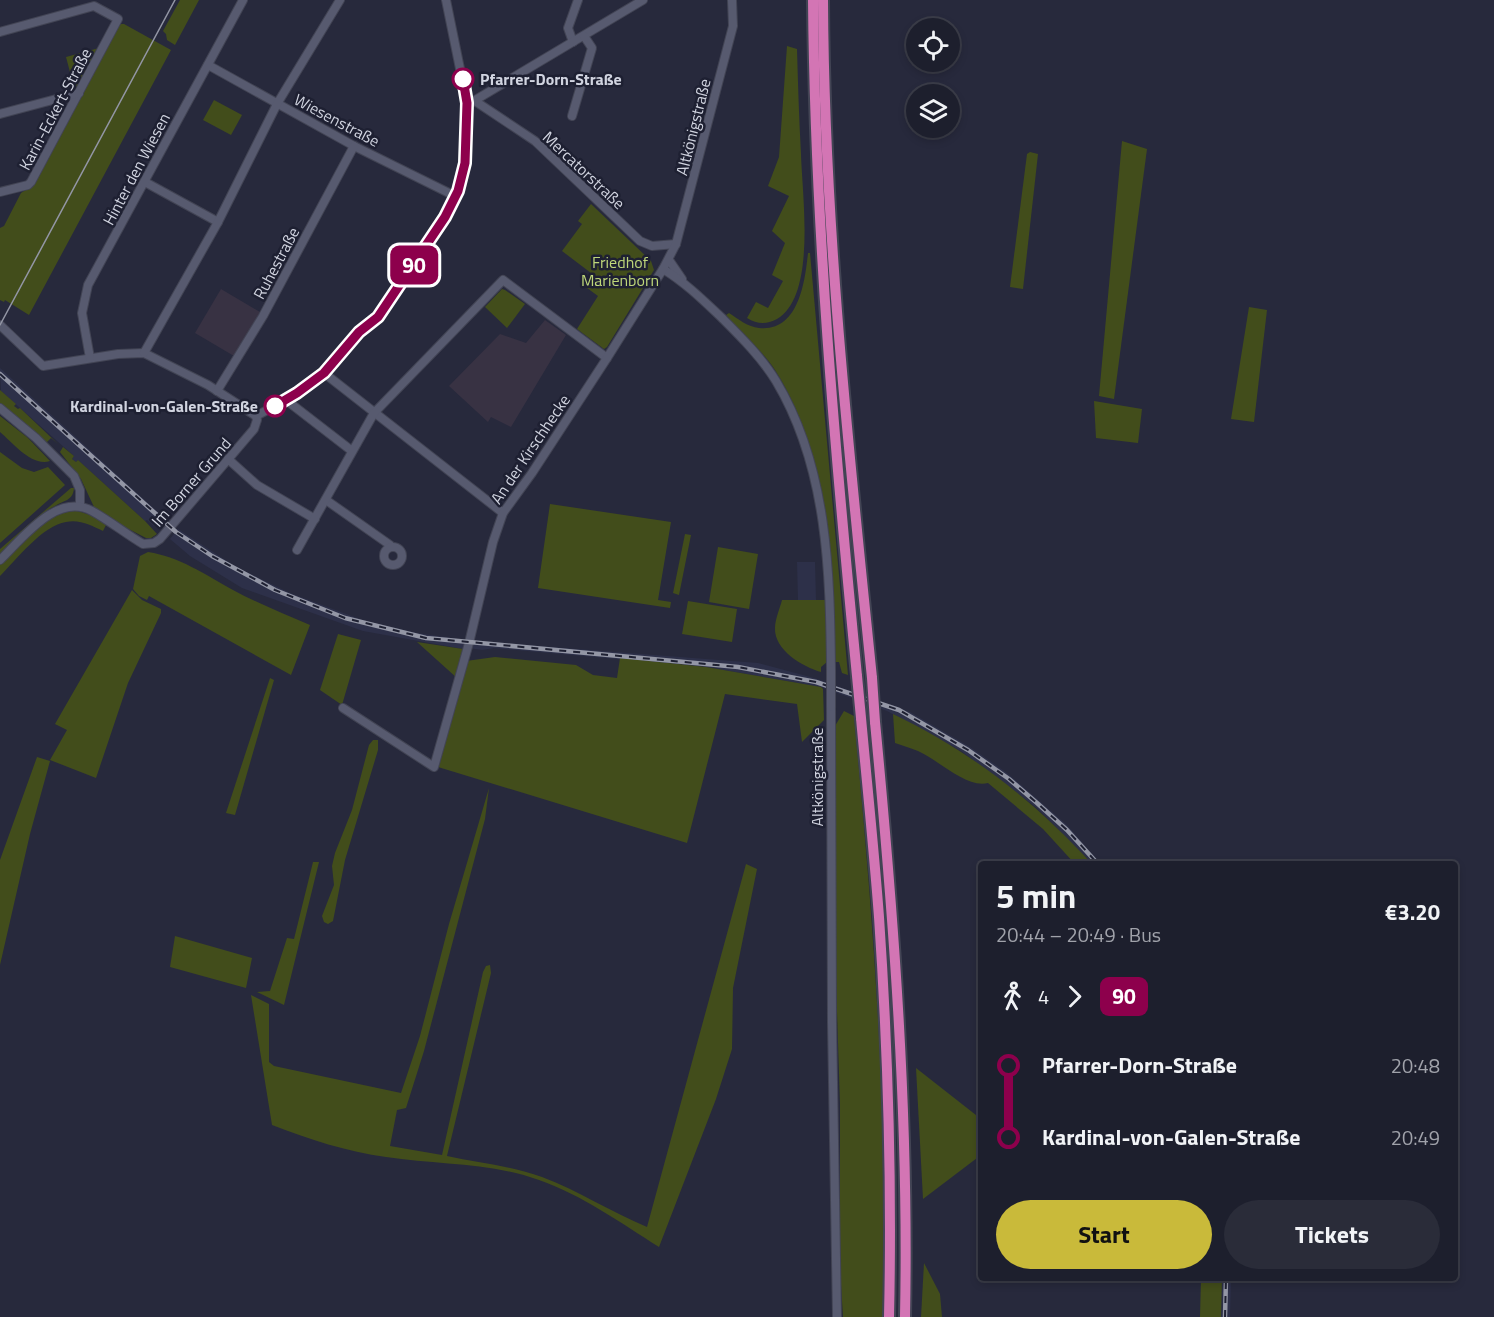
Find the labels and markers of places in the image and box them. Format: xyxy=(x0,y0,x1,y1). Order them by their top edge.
place label: Pfarrer-Dorn-Straße xyxy=(480,67,622,91)
marker: Pfarrer-Dorn-Straße xyxy=(452,68,474,90)
place label: Kardinal-von-Galen-Straße xyxy=(70,394,258,418)
marker: Kardinal-von-Galen-Straße xyxy=(264,395,286,417)

